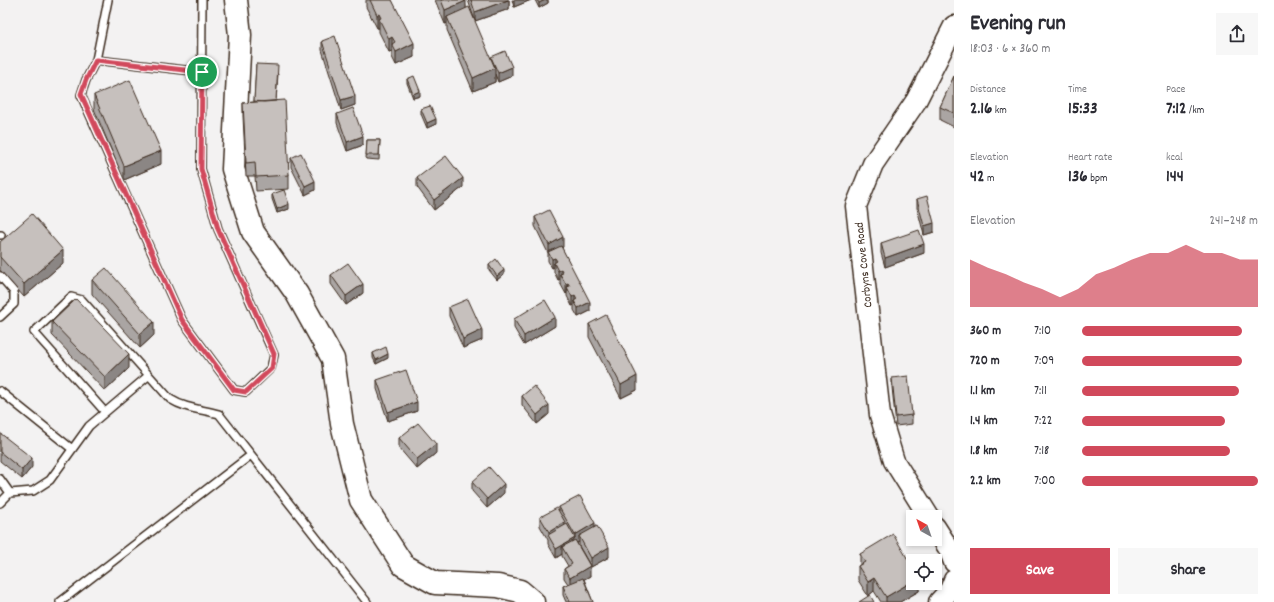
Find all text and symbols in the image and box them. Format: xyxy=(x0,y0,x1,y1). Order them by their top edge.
text: Evening run xyxy=(970,9,1066,40)
button: share xyxy=(1216,13,1258,55)
text: 18:03 · 6 × 360 m xyxy=(970,40,1051,59)
pin xyxy=(185,55,219,89)
icon: arrive xyxy=(191,61,213,83)
text: Distance xyxy=(970,82,1006,98)
text: Time xyxy=(1068,82,1087,98)
text: Pace xyxy=(1166,82,1185,98)
text: 2.16 xyxy=(970,98,992,122)
text: 15:33 xyxy=(1068,98,1098,122)
text: 7:12 xyxy=(1166,98,1187,122)
text: km xyxy=(992,103,1007,119)
text: /km xyxy=(1187,103,1204,119)
text: Elevation xyxy=(970,150,1008,166)
text: Heart rate xyxy=(1068,150,1112,166)
text: kcal xyxy=(1166,150,1183,166)
text: 42 xyxy=(970,166,984,190)
text: 136 xyxy=(1068,166,1088,190)
text: 144 xyxy=(1166,166,1184,190)
text: m xyxy=(984,171,995,187)
text: bpm xyxy=(1088,171,1108,187)
text: Elevation xyxy=(970,212,1015,231)
text: 241–248 m xyxy=(1209,212,1258,231)
street label: Corbyns Cove Road xyxy=(852,221,877,308)
text: 360 m xyxy=(970,322,1001,341)
text: 7:10 xyxy=(1034,322,1051,341)
text: 720 m xyxy=(970,352,1000,371)
text: 7:09 xyxy=(1034,352,1054,371)
text: 1.1 km xyxy=(970,382,995,401)
text: 7:11 xyxy=(1034,382,1047,401)
text: 1.4 km xyxy=(970,412,998,431)
text: 7:22 xyxy=(1034,412,1053,431)
text: 1.8 km xyxy=(970,442,997,461)
text: 7:18 xyxy=(1034,442,1049,461)
text: 2.2 km xyxy=(970,472,1001,491)
text: 7:00 xyxy=(1034,472,1055,491)
north arrow xyxy=(906,510,942,546)
map controls xyxy=(906,510,942,590)
button: Save xyxy=(970,548,1110,594)
button: Share xyxy=(1118,548,1258,594)
button: locate xyxy=(906,554,942,590)

